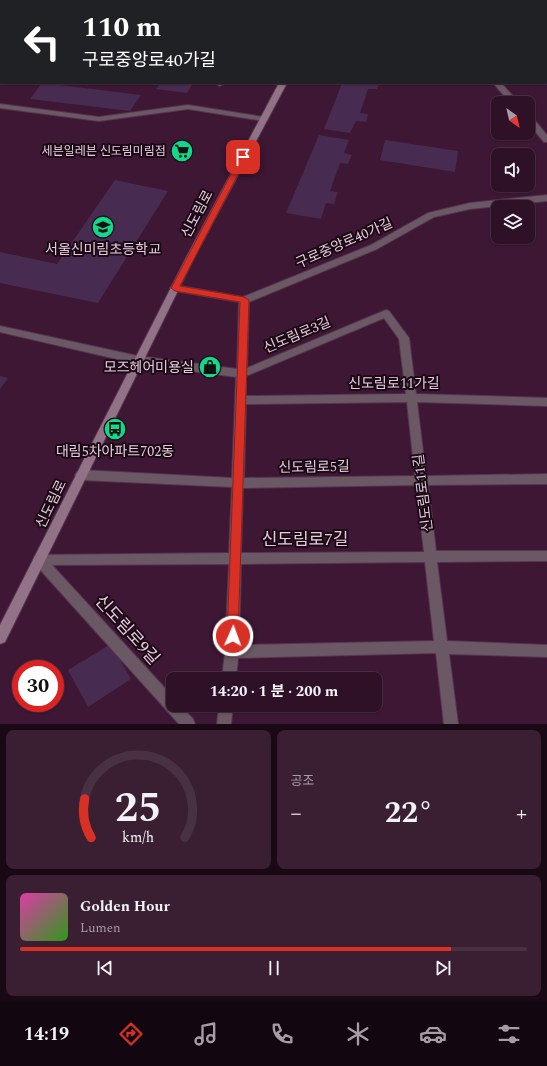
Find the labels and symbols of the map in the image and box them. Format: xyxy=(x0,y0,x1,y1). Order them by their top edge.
north arrow xyxy=(491,96,535,140)
supermarket icon: 세븐일레븐 신도림미림점 xyxy=(169,138,195,164)
pin xyxy=(226,140,260,174)
place label: 세븐일레븐 신도림미림점 xyxy=(42,142,166,161)
street label: 신도림로 xyxy=(176,186,218,242)
street label: 구로중앙로40가길 xyxy=(292,212,396,274)
school or university icon: 서울신미림초등학교 xyxy=(90,214,116,240)
place label: 서울신미림초등학교 xyxy=(45,239,161,260)
street label: 신도림로3길 xyxy=(260,311,334,359)
shop icon: 모즈헤어미용실 xyxy=(197,354,223,380)
place label: 모즈헤어미용실 xyxy=(104,357,194,378)
street label: 신도림로11가길 xyxy=(348,373,440,394)
bus stop icon: 대림5차아파트702동 xyxy=(102,416,128,442)
place label: 대림5차아파트702동 xyxy=(56,441,174,462)
street label: 신도림로11길 xyxy=(408,453,438,533)
street label: 신도림로5길 xyxy=(278,456,350,478)
street label: 신도림로 xyxy=(30,476,72,532)
street label: 신도림로7길 xyxy=(262,527,348,553)
street label: 신도림로9길 xyxy=(88,589,166,671)
position arrow xyxy=(212,615,254,657)
speed limit sign: 30 xyxy=(12,660,64,712)

